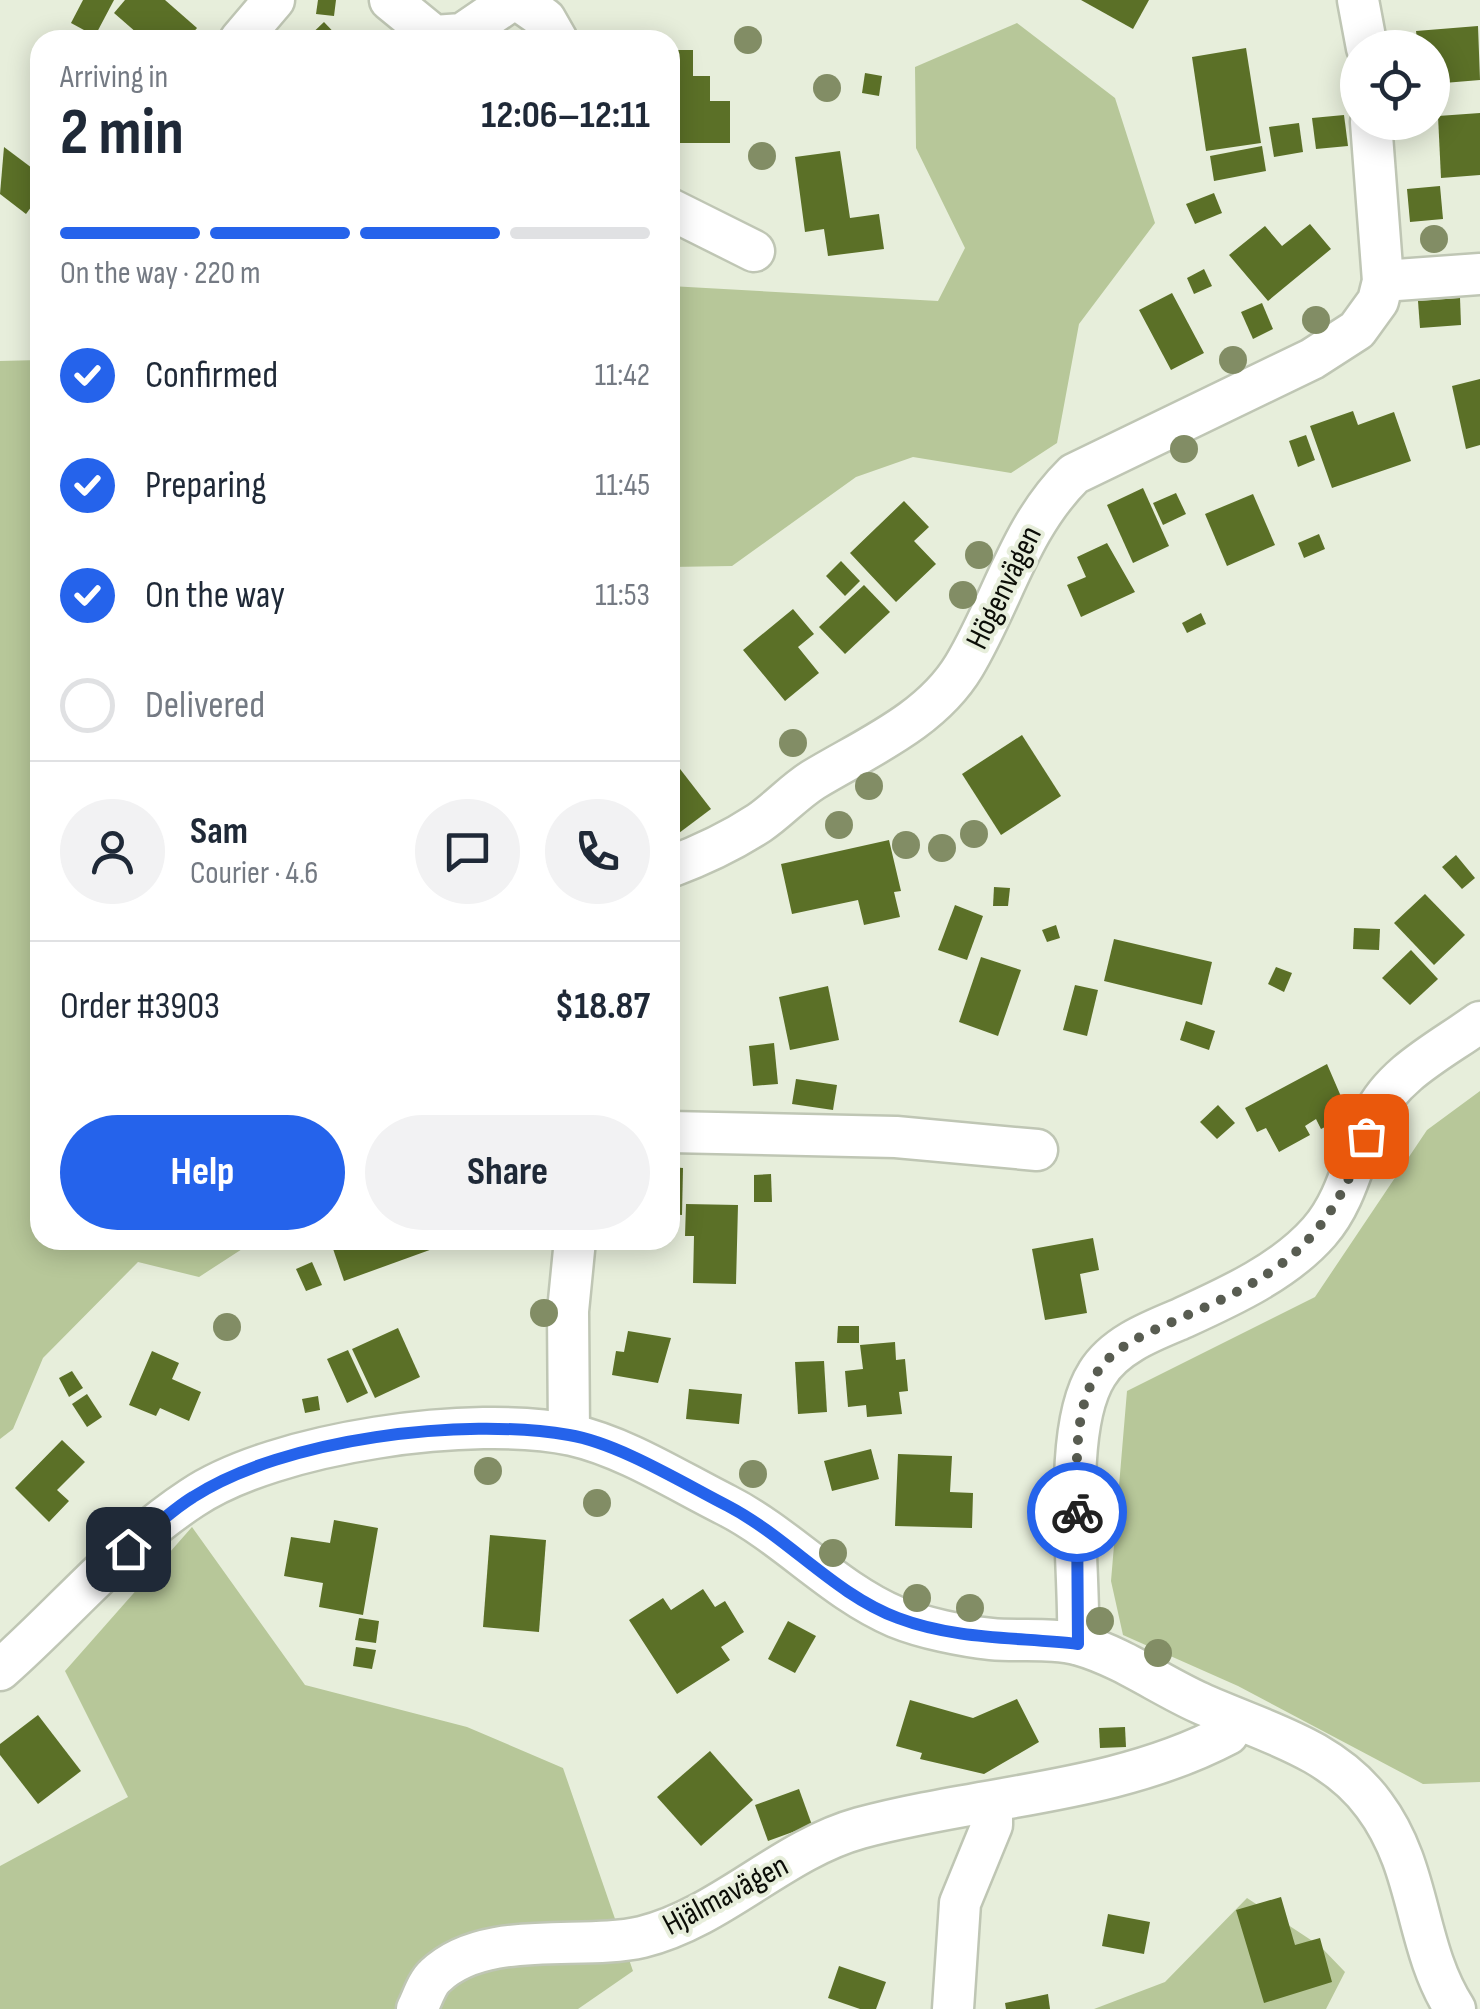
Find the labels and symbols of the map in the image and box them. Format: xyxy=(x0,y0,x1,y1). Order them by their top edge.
street label: Högenvägen xyxy=(958,520,1051,656)
pin xyxy=(1324,1094,1409,1179)
courier xyxy=(1027,1462,1127,1562)
pin xyxy=(86,1507,171,1592)
street label: Hjälmavägen xyxy=(656,1846,795,1945)

